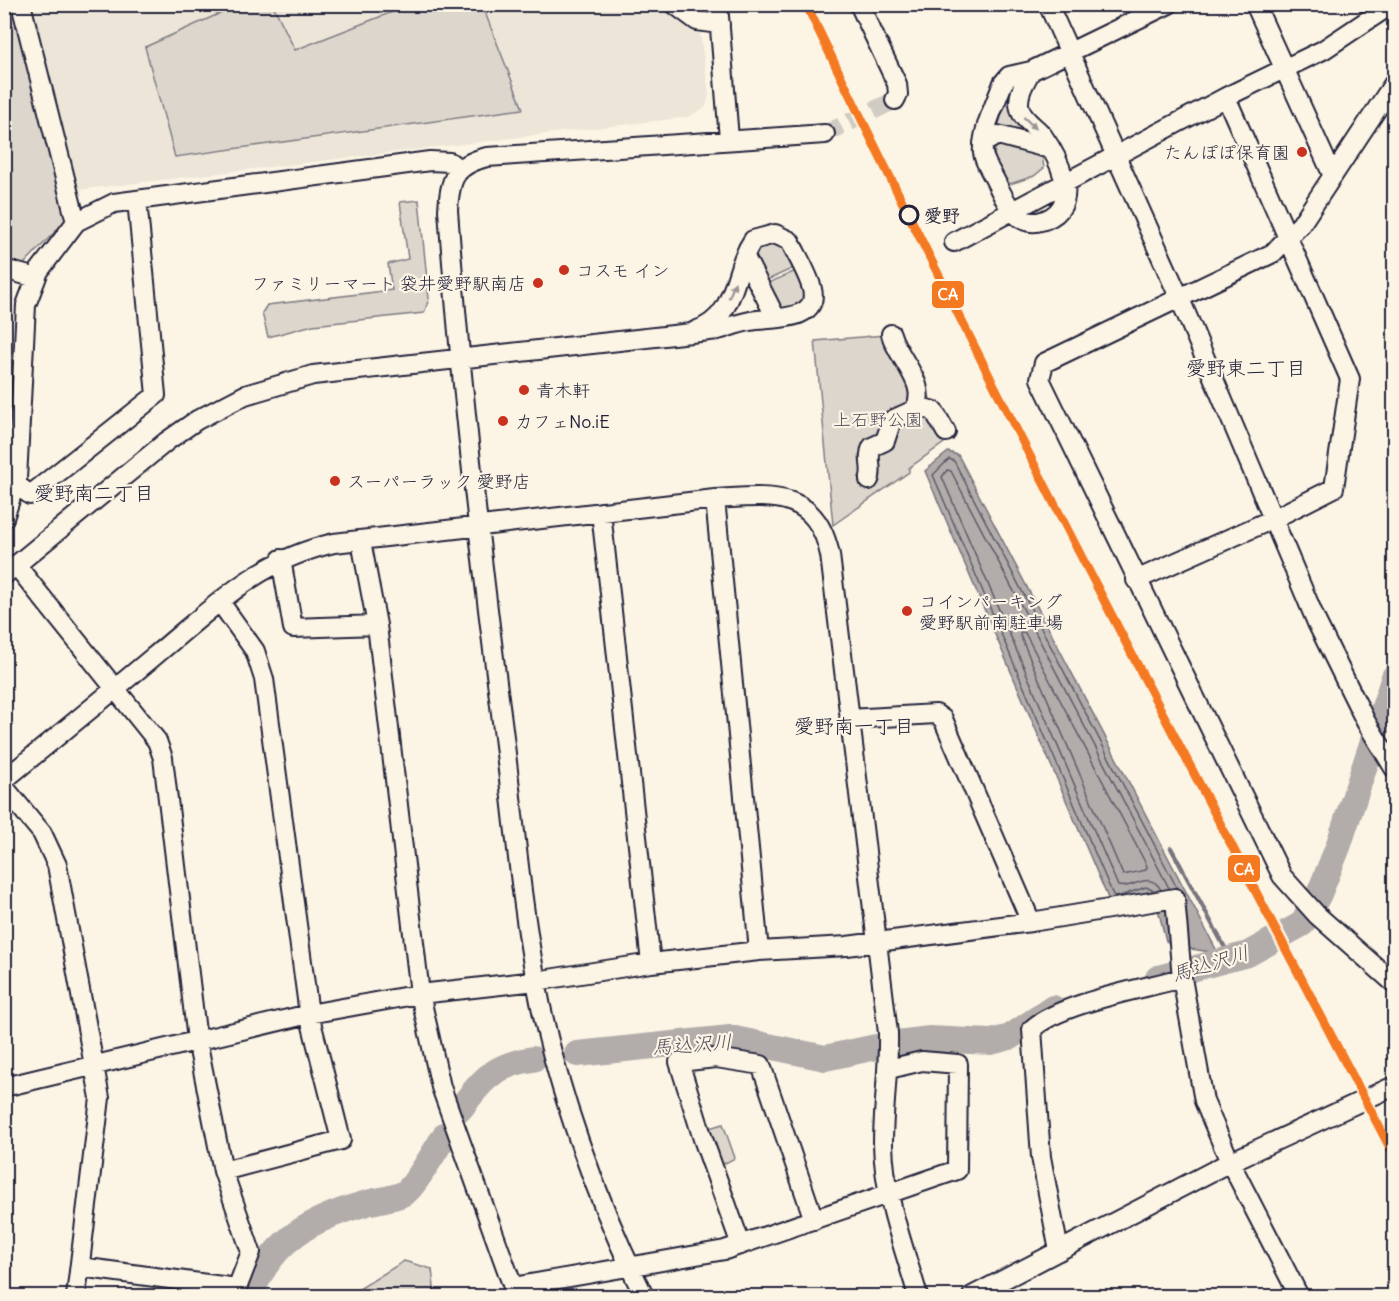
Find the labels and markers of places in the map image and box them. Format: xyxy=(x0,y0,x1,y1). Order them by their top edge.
place label: たんぽぽ保育園 xyxy=(1164,141,1290,164)
marker: たんぽぽ保育園 xyxy=(1295,145,1309,159)
place label: 愛野 xyxy=(924,204,960,227)
marker: 愛野 xyxy=(899,205,919,225)
place label: コスモ イン xyxy=(576,259,670,282)
marker: コスモ イン xyxy=(557,263,571,277)
place label: ファミリーマート 袋井愛野駅南店 xyxy=(251,272,526,295)
marker: ファミリーマート 袋井愛野駅南店 xyxy=(531,276,545,290)
place label: 青木軒 xyxy=(536,379,590,402)
marker: 青木軒 xyxy=(517,383,531,397)
place label: カフェNo.iE xyxy=(515,410,610,433)
marker: カフェNo.iE xyxy=(496,414,510,428)
place label: スーパーラック 愛野店 xyxy=(347,470,531,493)
marker: スーパーラック 愛野店 xyxy=(328,474,342,488)
place label: コインパーキング 愛野駅前南駐車場 xyxy=(919,590,1063,634)
marker: コインパーキング 愛野駅前南駐車場 xyxy=(900,604,914,618)

